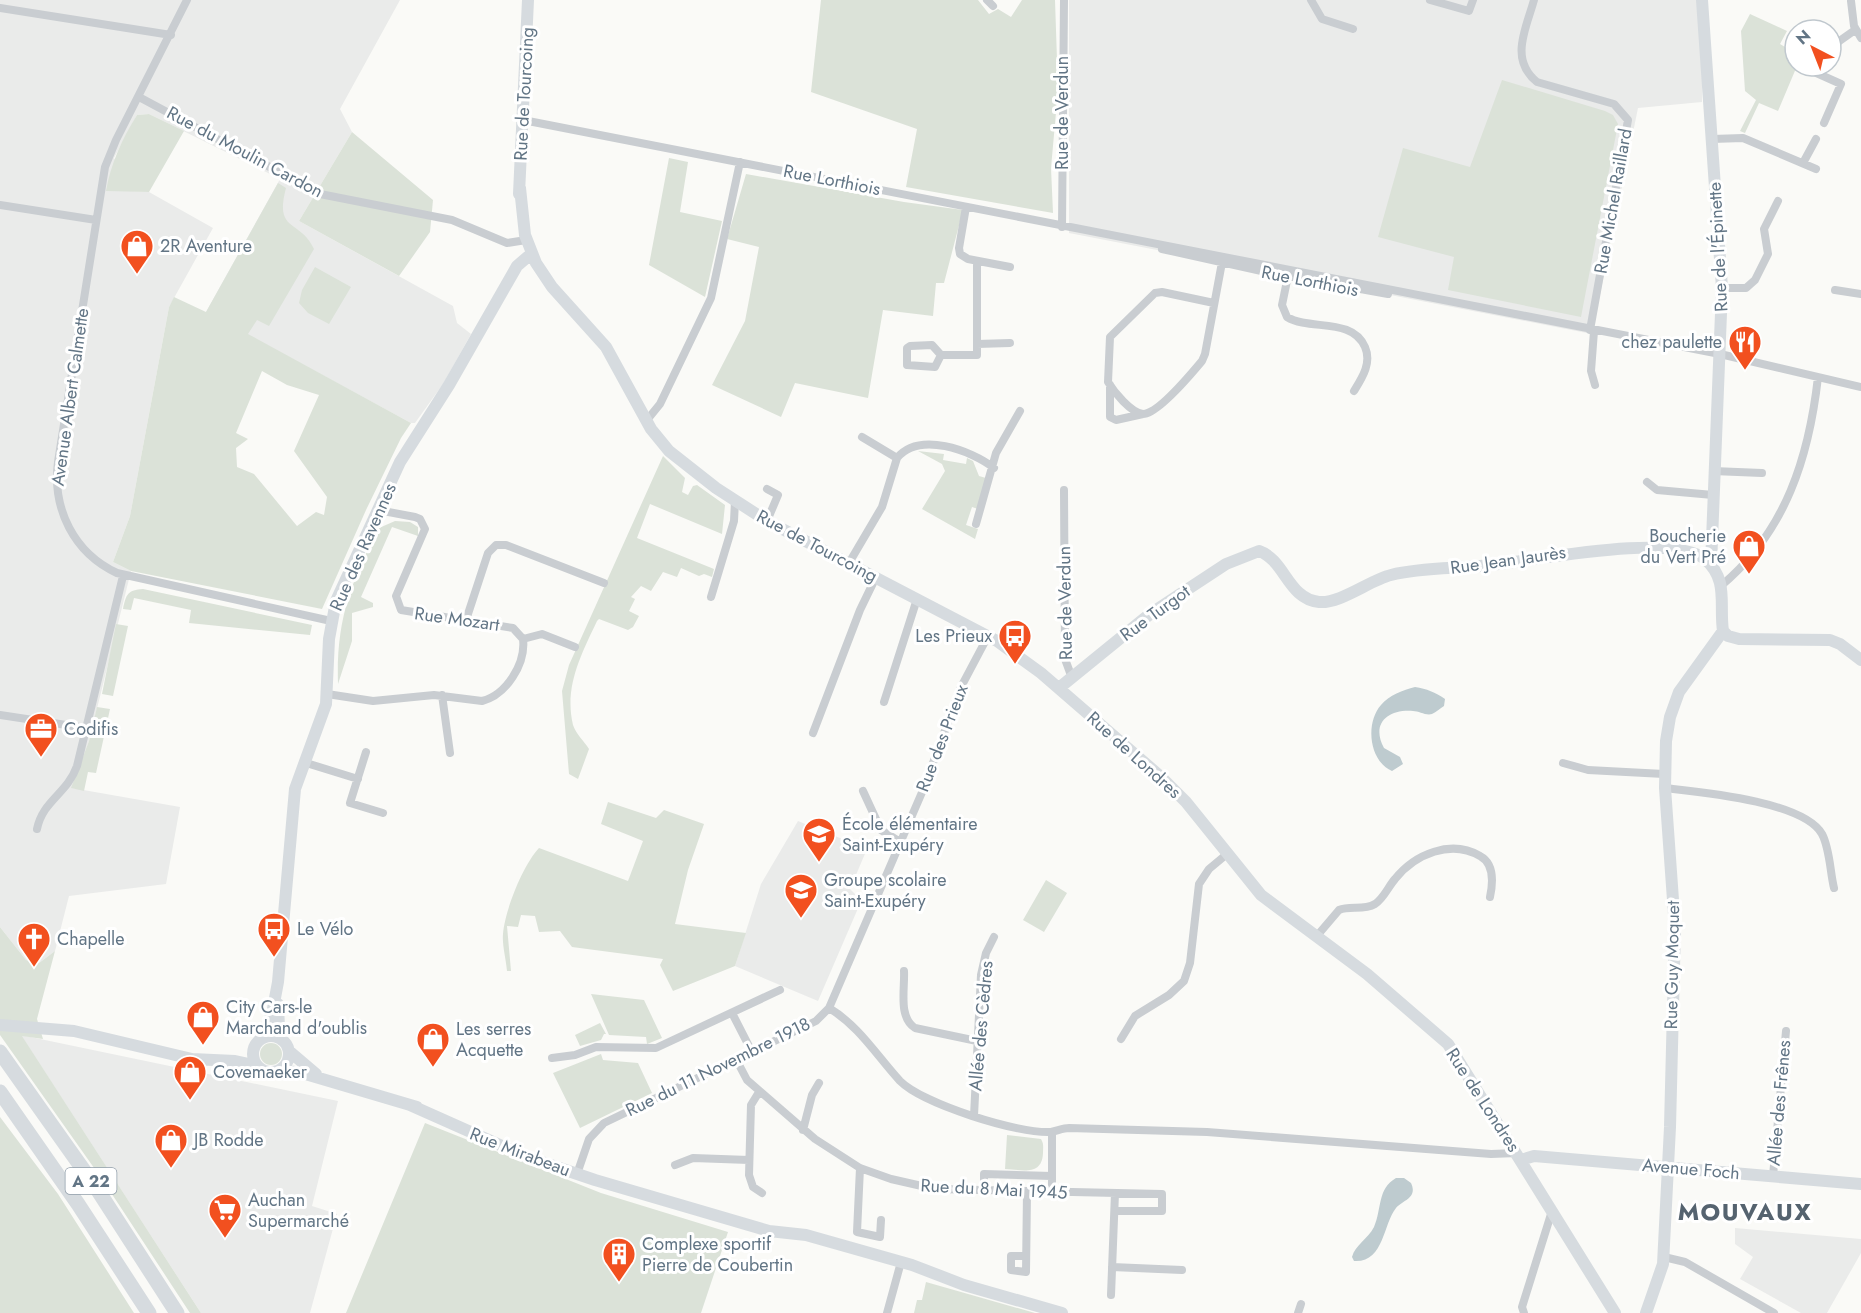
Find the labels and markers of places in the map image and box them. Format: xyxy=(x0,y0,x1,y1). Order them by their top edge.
shop icon: 2R Aventure xyxy=(119,228,155,275)
place label: 2R Aventure xyxy=(160,233,252,259)
restaurant icon: chez paulette xyxy=(1727,324,1763,371)
place label: chez paulette xyxy=(1622,329,1722,355)
place label: Boucherie du Vert Pré xyxy=(1641,523,1726,570)
shop icon: Boucherie du Vert Pré xyxy=(1731,528,1767,575)
bus stop icon: Les Prieux xyxy=(997,618,1033,665)
place label: Les Prieux xyxy=(915,623,992,649)
office icon: Codifis xyxy=(23,711,59,758)
place label: Codifis xyxy=(64,716,118,742)
place label: École élémentaire Saint-Exupéry xyxy=(842,811,977,858)
school or university icon: École élémentaire Saint-Exupéry xyxy=(801,816,837,863)
place label: Groupe scolaire Saint-Exupéry xyxy=(824,867,946,914)
school or university icon: Groupe scolaire Saint-Exupéry xyxy=(783,872,819,919)
bus stop icon: Le Vélo xyxy=(256,911,292,958)
place label: Le Vélo xyxy=(297,916,354,942)
church icon: Chapelle xyxy=(16,921,52,968)
place label: Chapelle xyxy=(57,926,125,952)
place label: City Cars-le Marchand d'oublis xyxy=(226,994,367,1041)
shop icon: City Cars-le Marchand d'oublis xyxy=(185,999,221,1046)
place label: Les serres Acquette xyxy=(456,1016,531,1063)
shop icon: Les serres Acquette xyxy=(415,1021,451,1068)
shop icon: Covemaeker xyxy=(172,1054,208,1101)
place label: Covemaeker xyxy=(213,1059,308,1085)
shop icon: JB Rodde xyxy=(153,1122,189,1169)
place label: JB Rodde xyxy=(192,1127,263,1153)
place label: Auchan Supermarché xyxy=(248,1187,349,1234)
supermarket icon: Auchan Supermarché xyxy=(207,1192,243,1239)
place label: Complexe sportif Pierre de Coubertin xyxy=(642,1231,793,1278)
building icon: Complexe sportif Pierre de Coubertin xyxy=(601,1236,637,1283)

